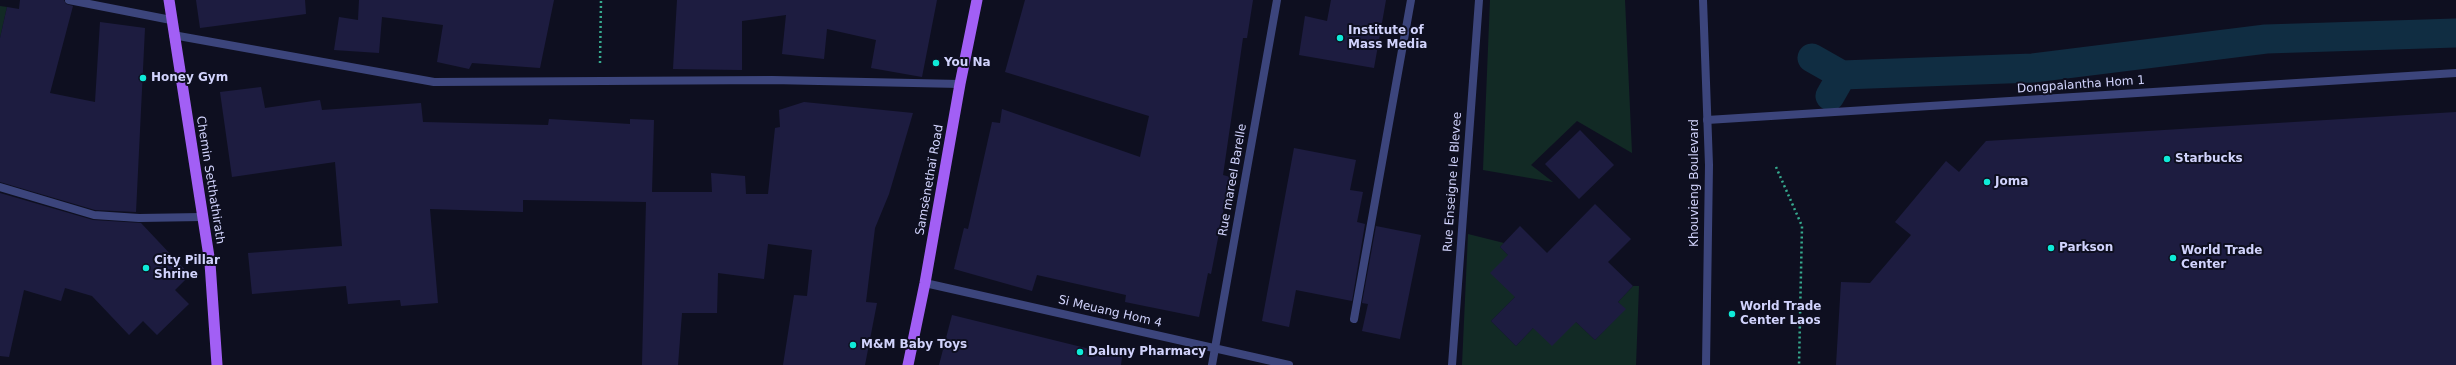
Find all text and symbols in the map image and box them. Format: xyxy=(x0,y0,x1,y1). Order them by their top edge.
place label: Institute of Mass Media xyxy=(1348,24,1427,52)
marker: Institute of Mass Media xyxy=(1335,33,1345,43)
place label: You Na xyxy=(944,56,991,70)
marker: You Na xyxy=(931,58,941,68)
place label: Honey Gym xyxy=(151,71,228,85)
marker: Honey Gym xyxy=(138,73,148,83)
street label: Dongpalantha Hom 1 xyxy=(2017,73,2145,97)
street label: Rue Enseigne le Blevee xyxy=(1441,111,1465,253)
street label: Chemin Setthathirath xyxy=(193,115,227,245)
street label: Khouvieng Boulevard xyxy=(1688,119,1702,247)
street label: Samsènethaï Road xyxy=(913,123,947,237)
street label: Rue mareel Barelle xyxy=(1216,123,1250,237)
place label: Starbucks xyxy=(2175,152,2243,166)
marker: Starbucks xyxy=(2162,154,2172,164)
place label: Joma xyxy=(1995,175,2028,189)
marker: Joma xyxy=(1982,177,1992,187)
place label: Parkson xyxy=(2059,241,2113,255)
marker: Parkson xyxy=(2046,243,2056,253)
place label: World Trade Center xyxy=(2181,244,2262,272)
marker: World Trade Center xyxy=(2168,253,2178,263)
place label: City Pillar Shrine xyxy=(154,254,220,282)
marker: City Pillar Shrine xyxy=(141,263,151,273)
street label: Si Meuang Hom 4 xyxy=(1057,293,1163,331)
place label: World Trade Center Laos xyxy=(1740,300,1821,328)
marker: World Trade Center Laos xyxy=(1727,309,1737,319)
place label: M&M Baby Toys xyxy=(861,338,967,352)
marker: M&M Baby Toys xyxy=(848,340,858,350)
place label: Daluny Pharmacy xyxy=(1088,345,1206,359)
marker: Daluny Pharmacy xyxy=(1075,347,1085,357)

